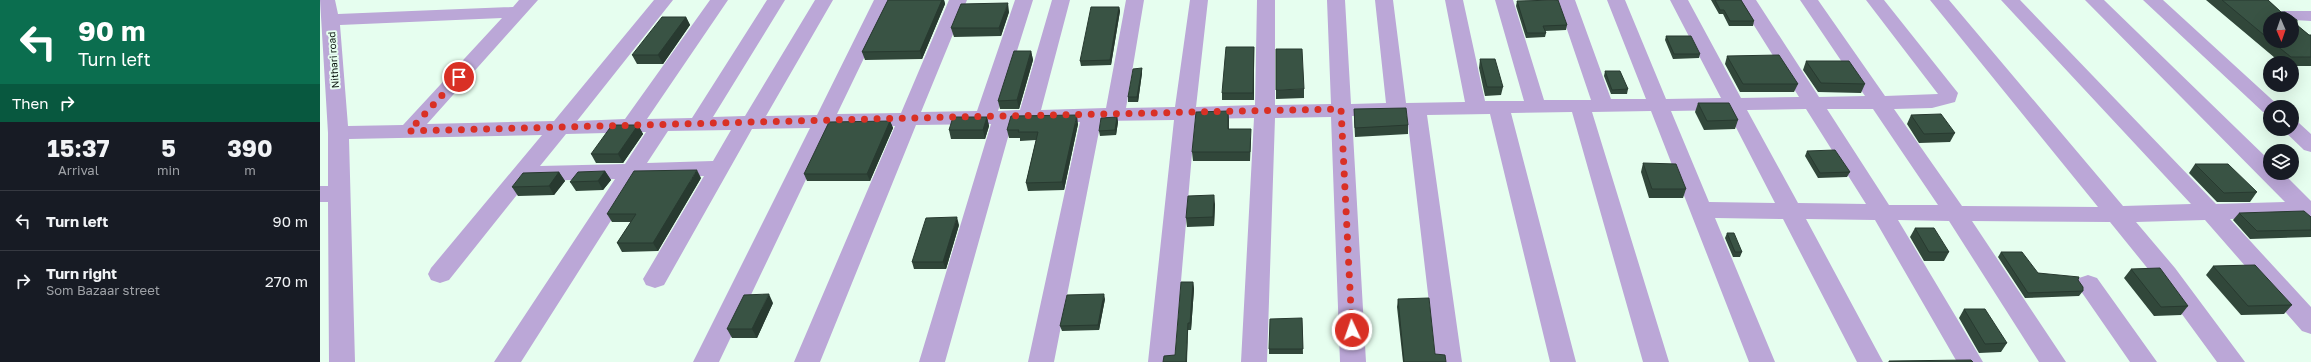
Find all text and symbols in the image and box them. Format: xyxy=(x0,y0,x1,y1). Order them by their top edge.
north arrow xyxy=(2263,12,2299,48)
map controls xyxy=(2263,12,2299,180)
text: 90 m xyxy=(78,14,145,47)
icon: left xyxy=(12,16,64,68)
street label: Nithari road xyxy=(325,31,341,89)
text: Turn left xyxy=(78,48,151,70)
button: sound xyxy=(2263,56,2299,92)
pin xyxy=(442,60,476,94)
icon: arrive xyxy=(448,66,470,88)
icon: right xyxy=(56,92,78,114)
text: Then xyxy=(12,94,48,112)
button: search xyxy=(2263,100,2299,136)
text: 15:37 xyxy=(47,133,110,162)
text: 5 xyxy=(161,133,176,162)
text: 390 xyxy=(227,133,273,162)
button: layers xyxy=(2263,144,2299,180)
text: Arrival xyxy=(58,162,99,178)
text: min xyxy=(157,162,180,178)
text: m xyxy=(244,162,256,178)
icon: left xyxy=(12,210,34,232)
text: Turn left xyxy=(46,212,108,230)
text: 90 m xyxy=(273,212,308,230)
text: Turn right xyxy=(46,264,117,282)
icon: right xyxy=(12,270,34,292)
text: 270 m xyxy=(265,272,308,290)
text: Som Bazaar street xyxy=(46,282,160,298)
position arrow xyxy=(1331,309,1373,351)

